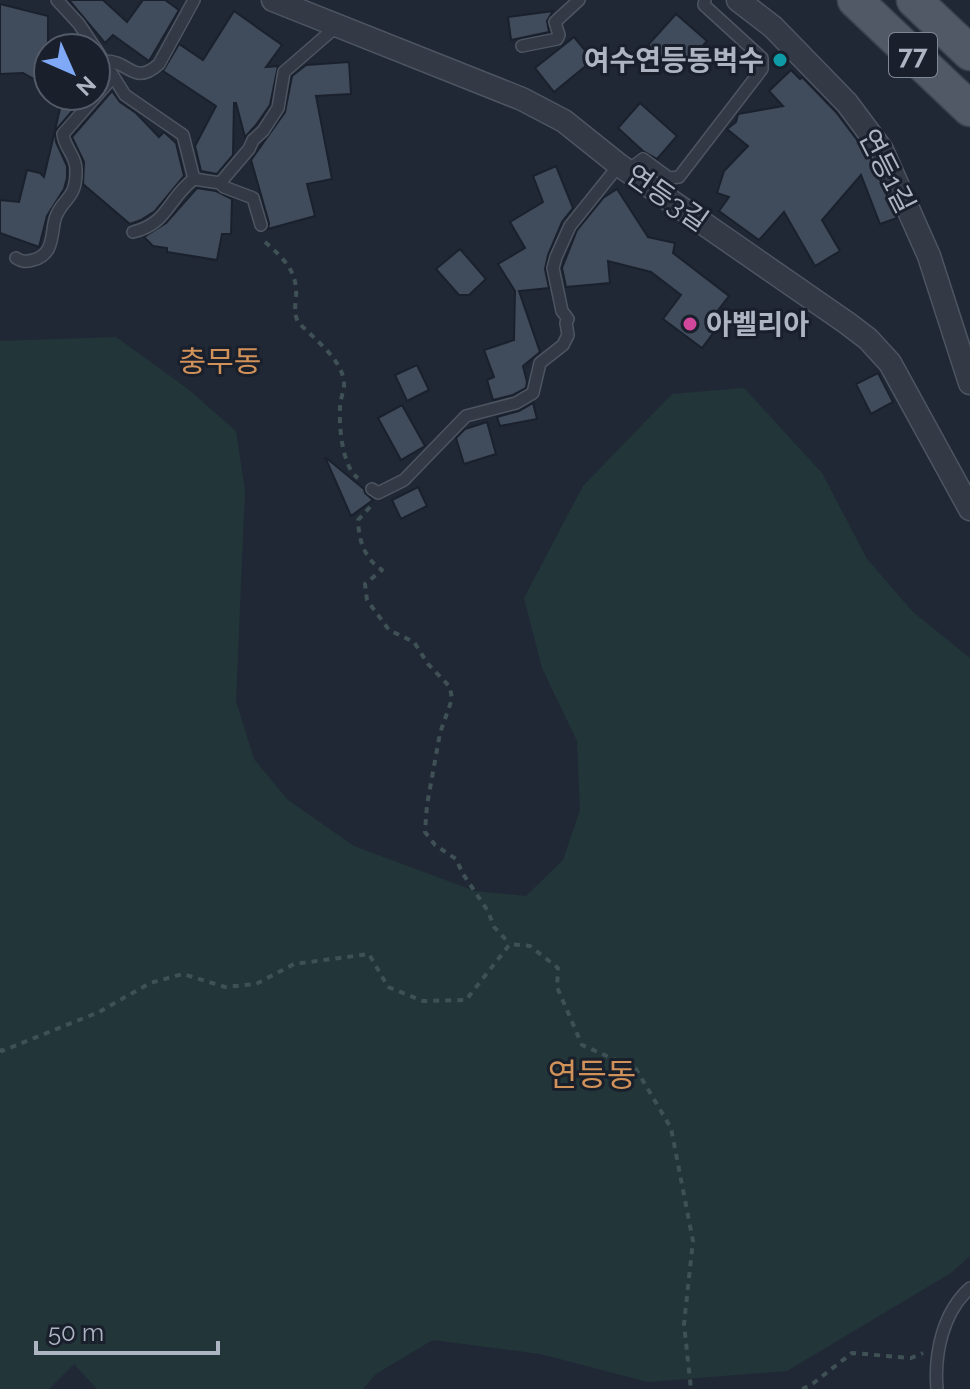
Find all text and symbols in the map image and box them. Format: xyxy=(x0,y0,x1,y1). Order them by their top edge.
north arrow xyxy=(32,32,112,112)
road number: 77 xyxy=(889,33,937,77)
place label: 여수연등동벅수 xyxy=(584,44,764,77)
marker: 여수연등동벅수 xyxy=(771,51,789,69)
text: N xyxy=(71,71,101,101)
street label: 연등1길 xyxy=(852,124,922,218)
street label: 연등3길 xyxy=(620,158,714,238)
place label: 아벨리아 xyxy=(706,308,809,341)
marker: 아벨리아 xyxy=(681,315,699,333)
district label: 충무동 xyxy=(179,344,261,379)
district label: 연등동 xyxy=(548,1056,636,1093)
scale bar xyxy=(36,1305,218,1355)
text: 50 m xyxy=(48,1318,104,1347)

